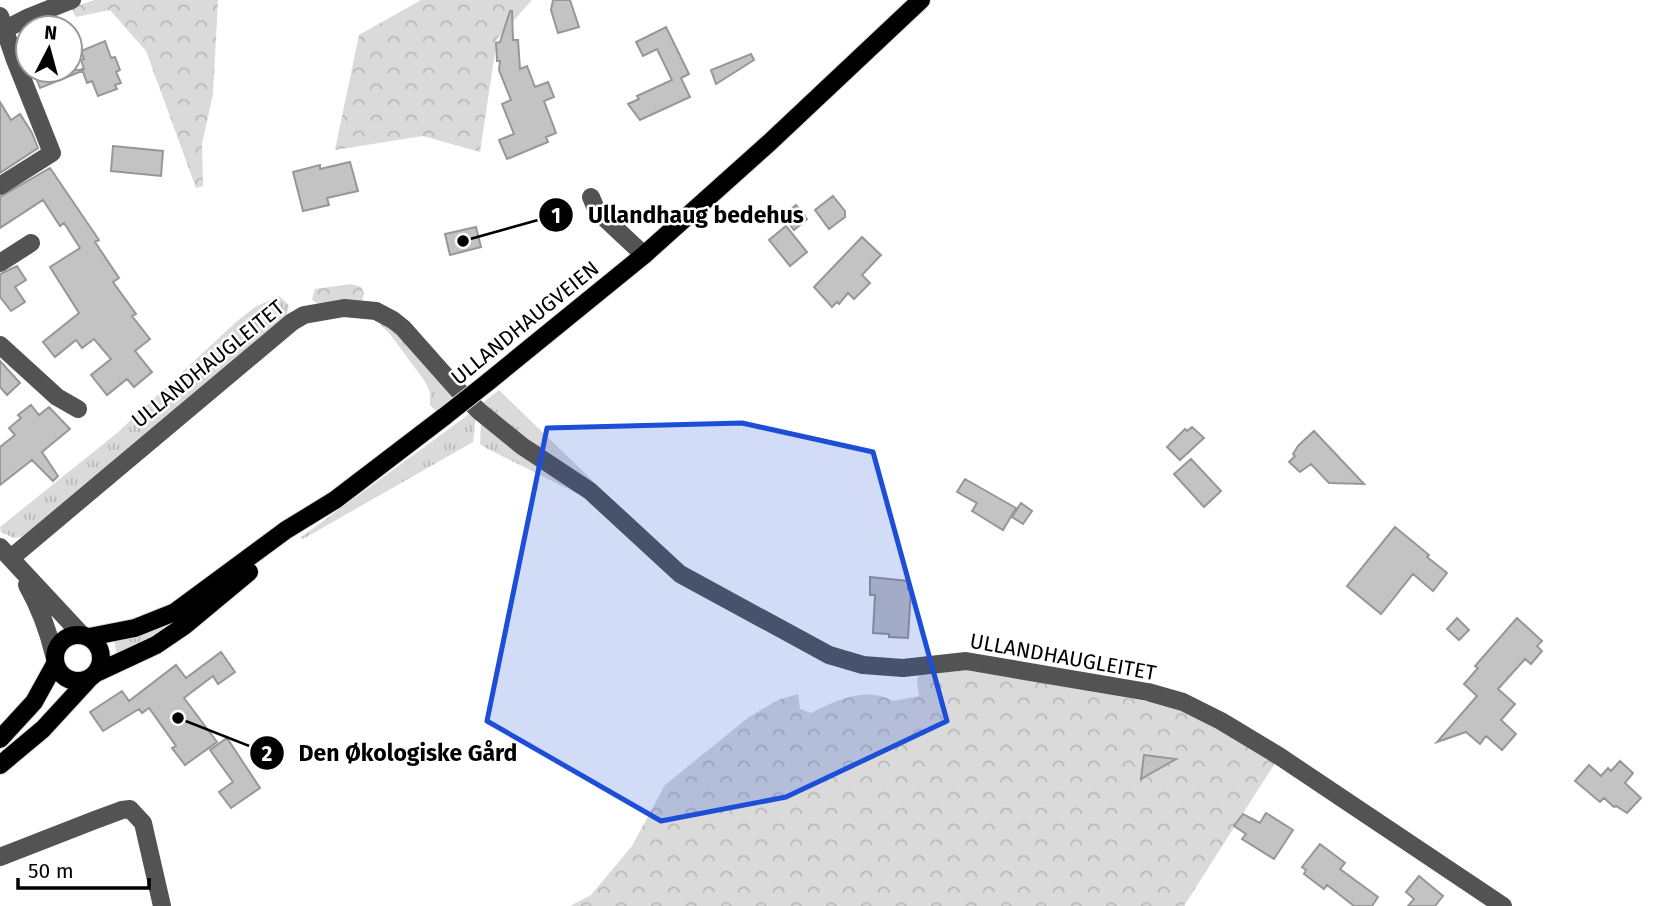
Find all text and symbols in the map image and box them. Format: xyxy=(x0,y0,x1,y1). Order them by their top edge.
north arrow xyxy=(14,14,84,84)
text: N xyxy=(43,20,58,45)
callout: Ullandhaug bedehus xyxy=(539,193,818,237)
text: Ullandhaug bedehus xyxy=(588,201,804,229)
text: 1 xyxy=(551,203,561,229)
street label: ULLANDHAUGVEIEN xyxy=(446,255,604,391)
street label: ULLANDHAUGLEITET xyxy=(126,294,290,434)
street label: ULLANDHAUGLEITET xyxy=(968,628,1158,686)
callout: Den Økologiske Gård xyxy=(249,731,531,775)
text: Den Økologiske Gård xyxy=(299,739,517,767)
text: 2 xyxy=(262,741,273,767)
scale bar xyxy=(18,846,149,890)
text: 50 m xyxy=(28,858,74,884)

